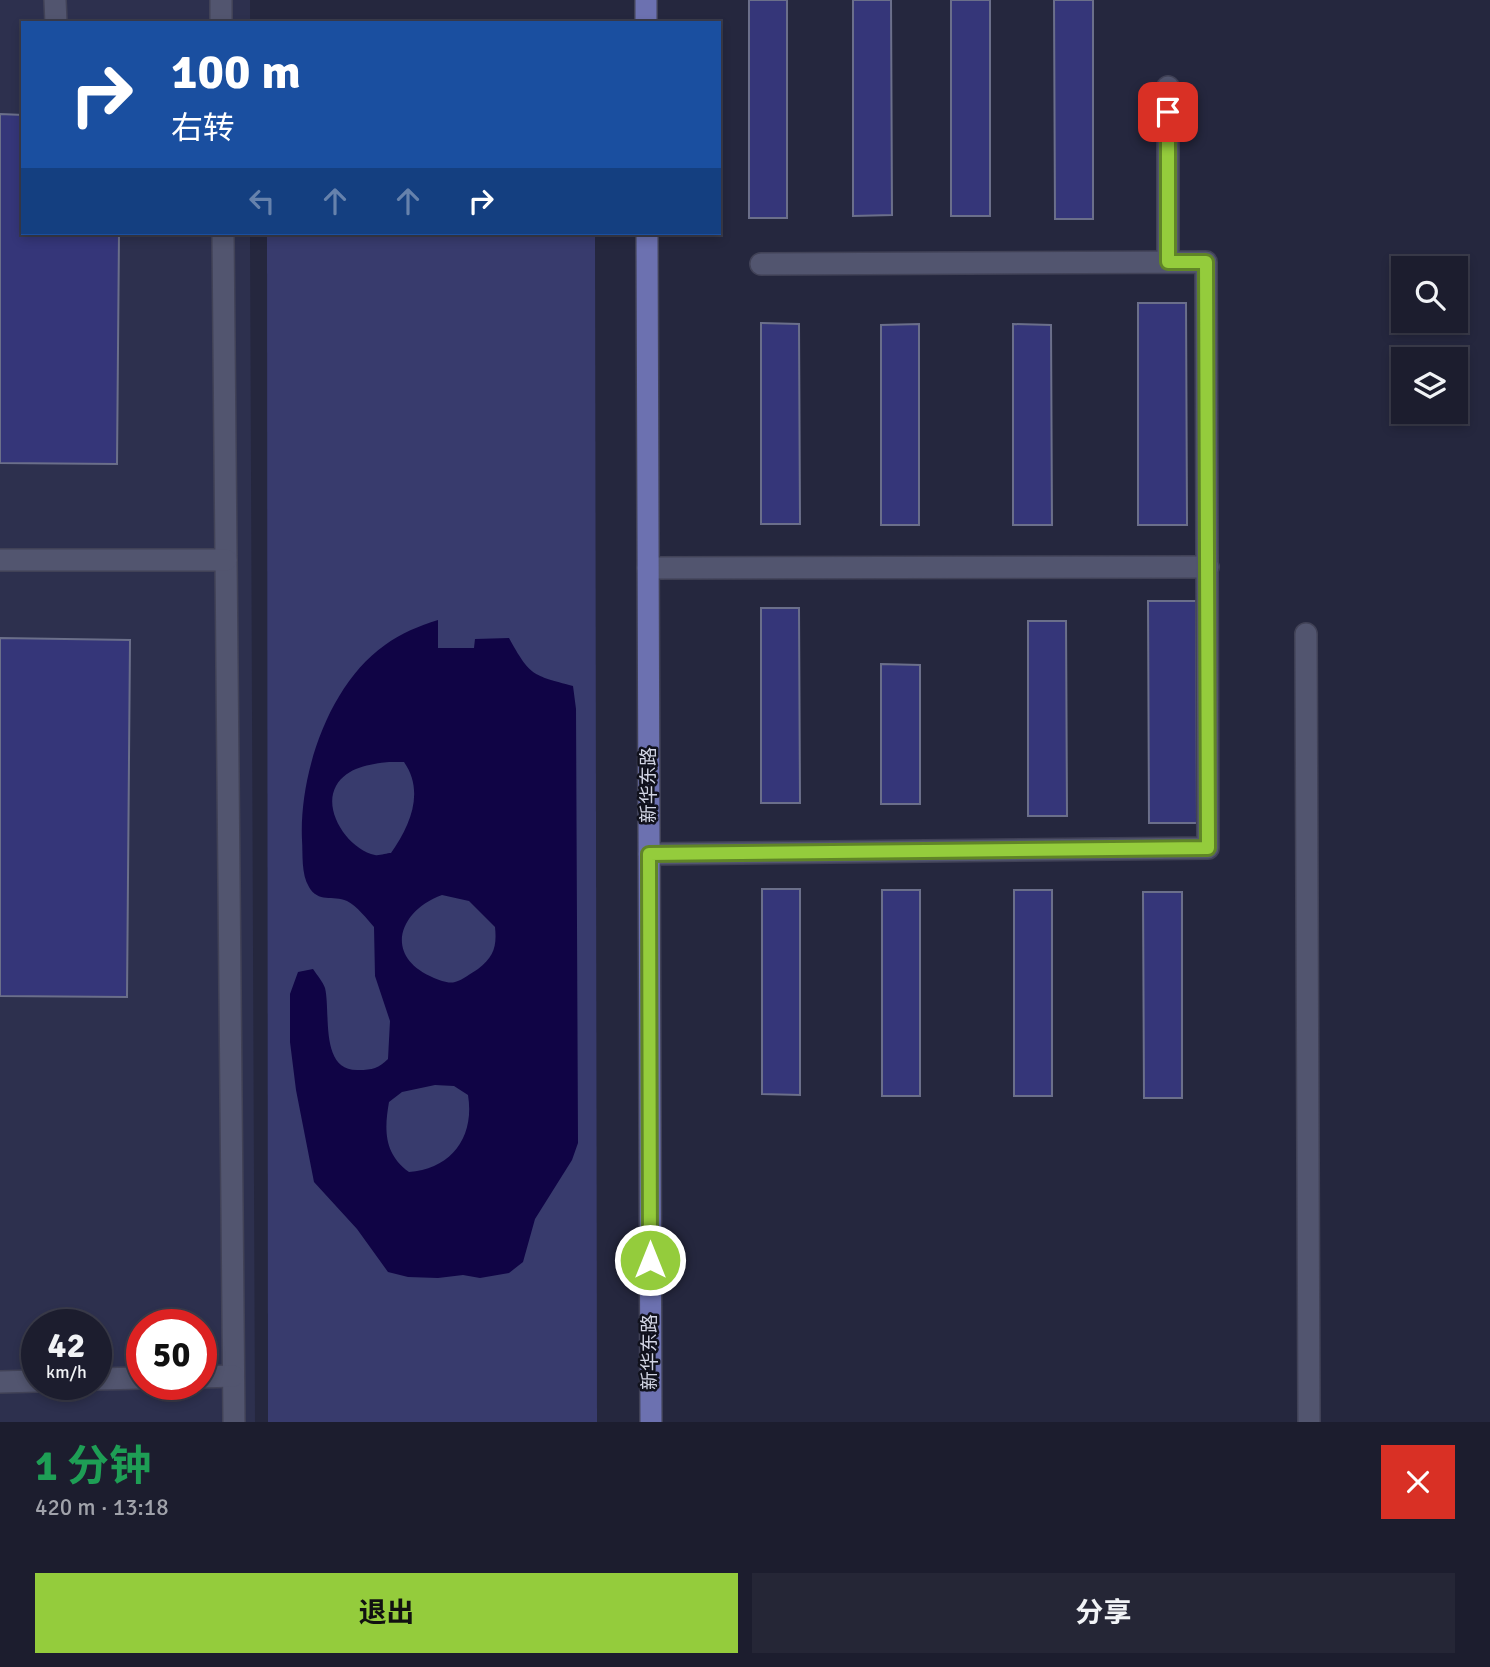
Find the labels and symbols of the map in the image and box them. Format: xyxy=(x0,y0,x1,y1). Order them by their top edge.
pin xyxy=(1138,82,1198,142)
street label: 新华东路 xyxy=(637,747,661,823)
position arrow xyxy=(613,1223,687,1297)
speed limit sign: 50 xyxy=(126,1309,217,1400)
street label: 新华东路 xyxy=(638,1314,662,1390)

